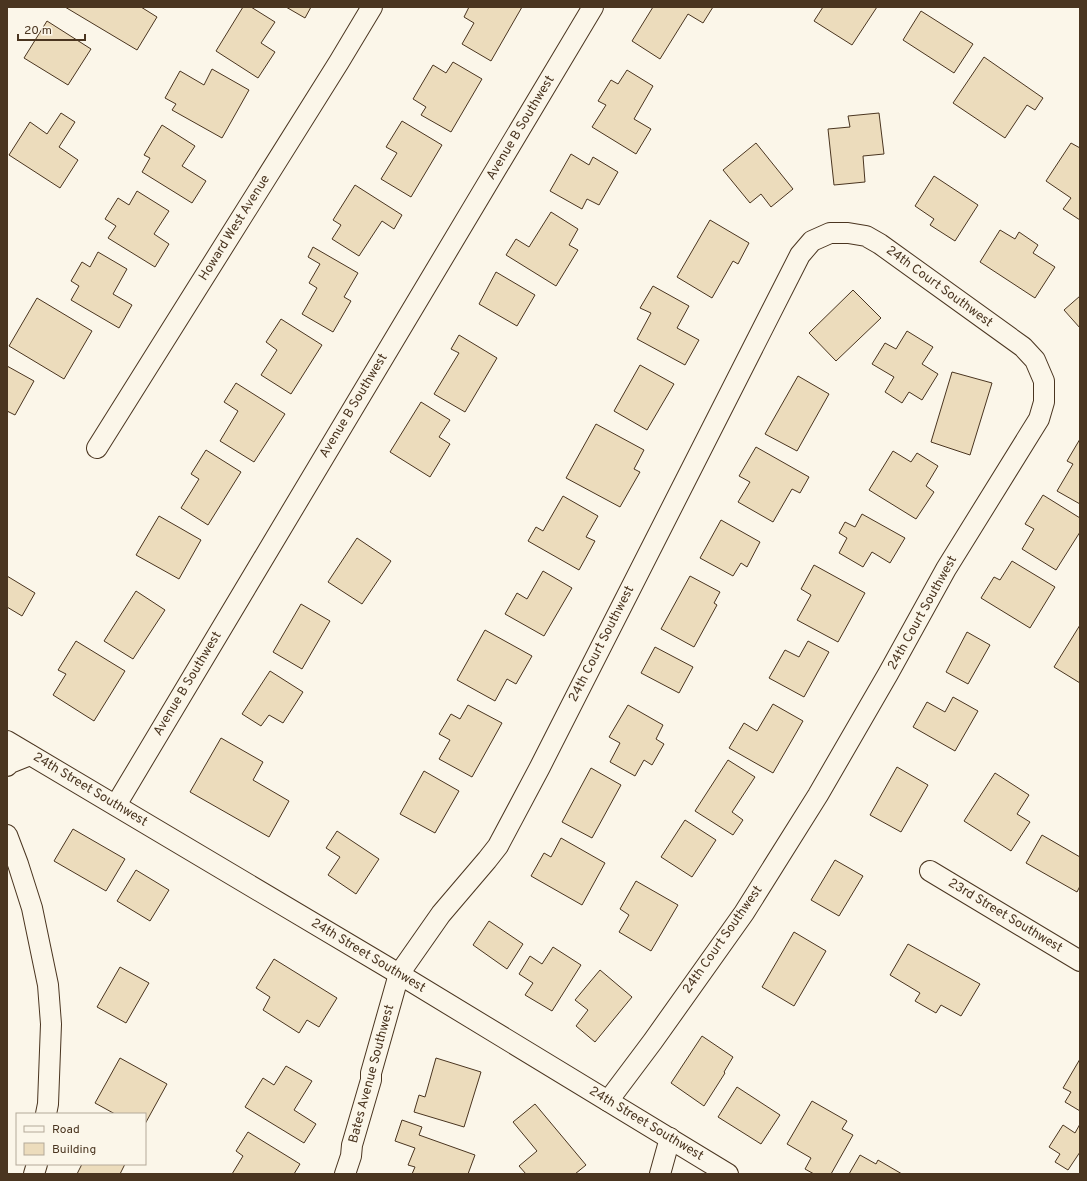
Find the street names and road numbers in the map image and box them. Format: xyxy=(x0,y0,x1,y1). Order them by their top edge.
street label: Avenue B Southwest xyxy=(484,73,559,183)
street label: Howard West Avenue xyxy=(196,172,274,284)
street label: 24th Court Southwest xyxy=(882,243,996,331)
street label: Avenue B Southwest xyxy=(317,351,392,461)
street label: 24th Court Southwest xyxy=(885,553,961,673)
street label: 24th Court Southwest xyxy=(566,583,638,705)
street label: Avenue B Southwest xyxy=(151,629,226,739)
street label: 24th Street Southwest xyxy=(30,749,150,831)
street label: 23rd Street Southwest xyxy=(945,876,1065,957)
street label: 24th Court Southwest xyxy=(680,883,766,997)
street label: 24th Street Southwest xyxy=(308,915,428,997)
street label: Bates Avenue Southwest xyxy=(346,1003,398,1145)
street label: 24th Street Southwest xyxy=(586,1083,706,1165)

